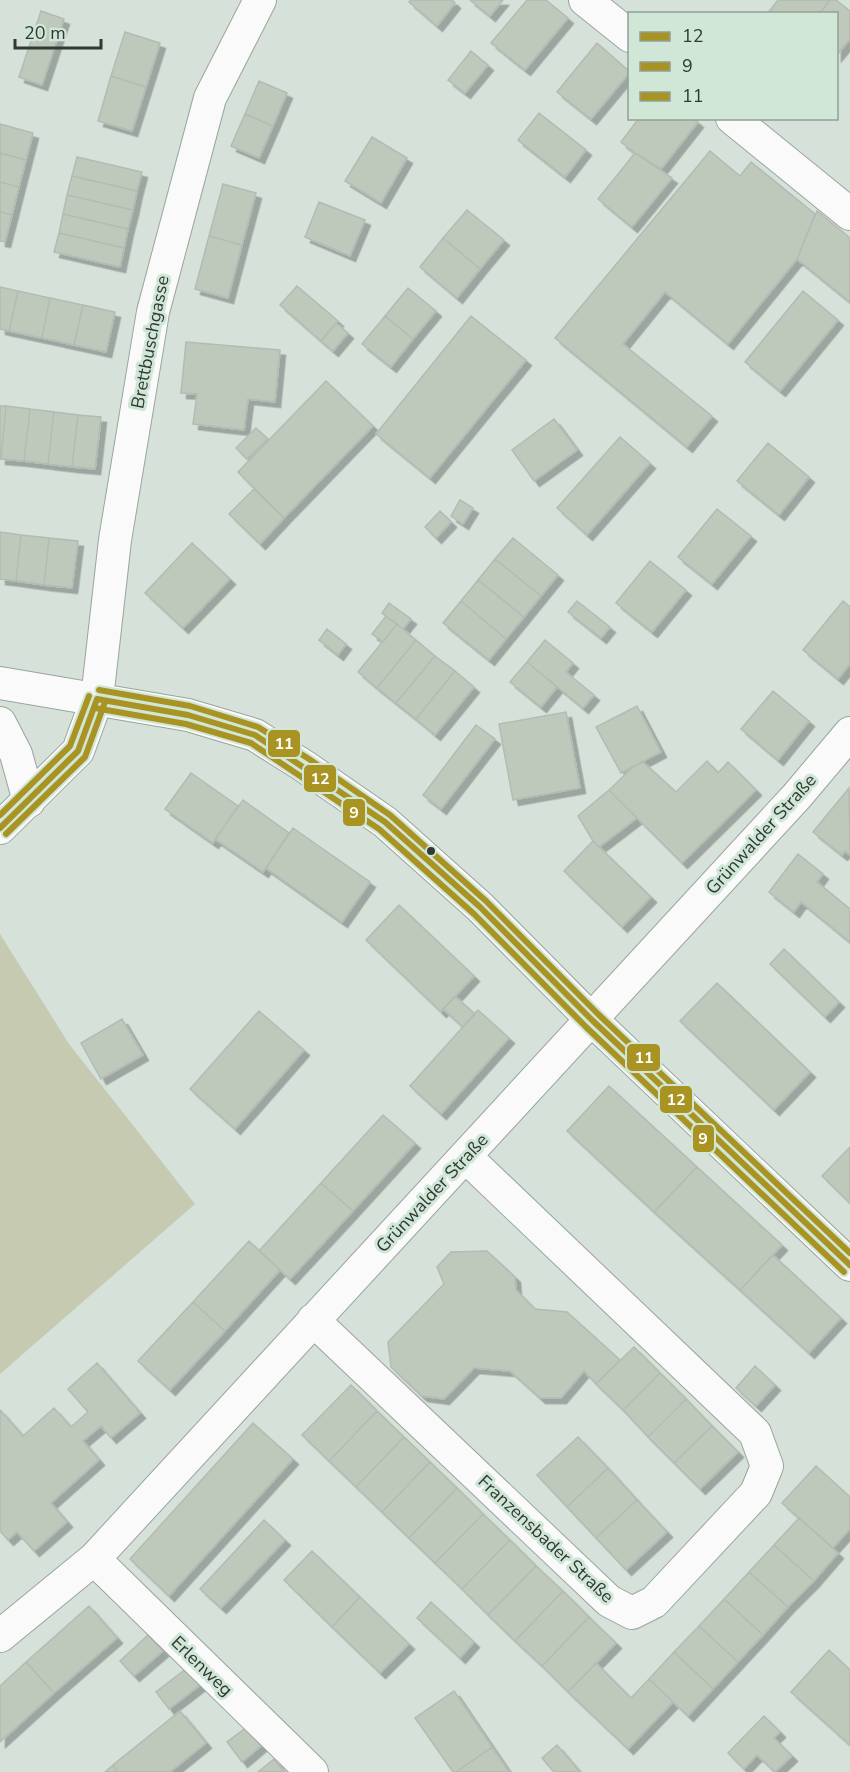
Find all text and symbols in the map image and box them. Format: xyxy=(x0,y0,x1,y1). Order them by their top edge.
scale bar xyxy=(15,12,100,50)
legend xyxy=(628,12,838,120)
text: 20 m xyxy=(24,21,66,45)
text: 12 xyxy=(682,24,704,48)
text: 9 xyxy=(682,54,693,78)
text: 11 xyxy=(682,84,704,108)
street label: Brettbuschgasse xyxy=(125,273,175,411)
line badge: 11 xyxy=(267,729,301,758)
text: 11 xyxy=(274,733,294,755)
line badge: 12 xyxy=(303,764,337,793)
text: 12 xyxy=(310,768,330,790)
street label: Grünwalder Straße xyxy=(700,769,822,899)
line badge: 9 xyxy=(342,798,366,827)
text: 9 xyxy=(349,802,359,824)
unlabelled marker xyxy=(425,845,437,857)
line badge: 11 xyxy=(626,1043,661,1072)
text: 11 xyxy=(634,1047,654,1069)
line badge: 12 xyxy=(659,1085,693,1114)
text: 12 xyxy=(666,1089,686,1111)
line badge: 9 xyxy=(692,1124,715,1153)
street label: Grünwalder Straße xyxy=(371,1128,493,1258)
text: 9 xyxy=(698,1128,708,1150)
street label: Franzensbader Straße xyxy=(473,1470,619,1608)
street label: Erlenweg xyxy=(166,1631,238,1701)

